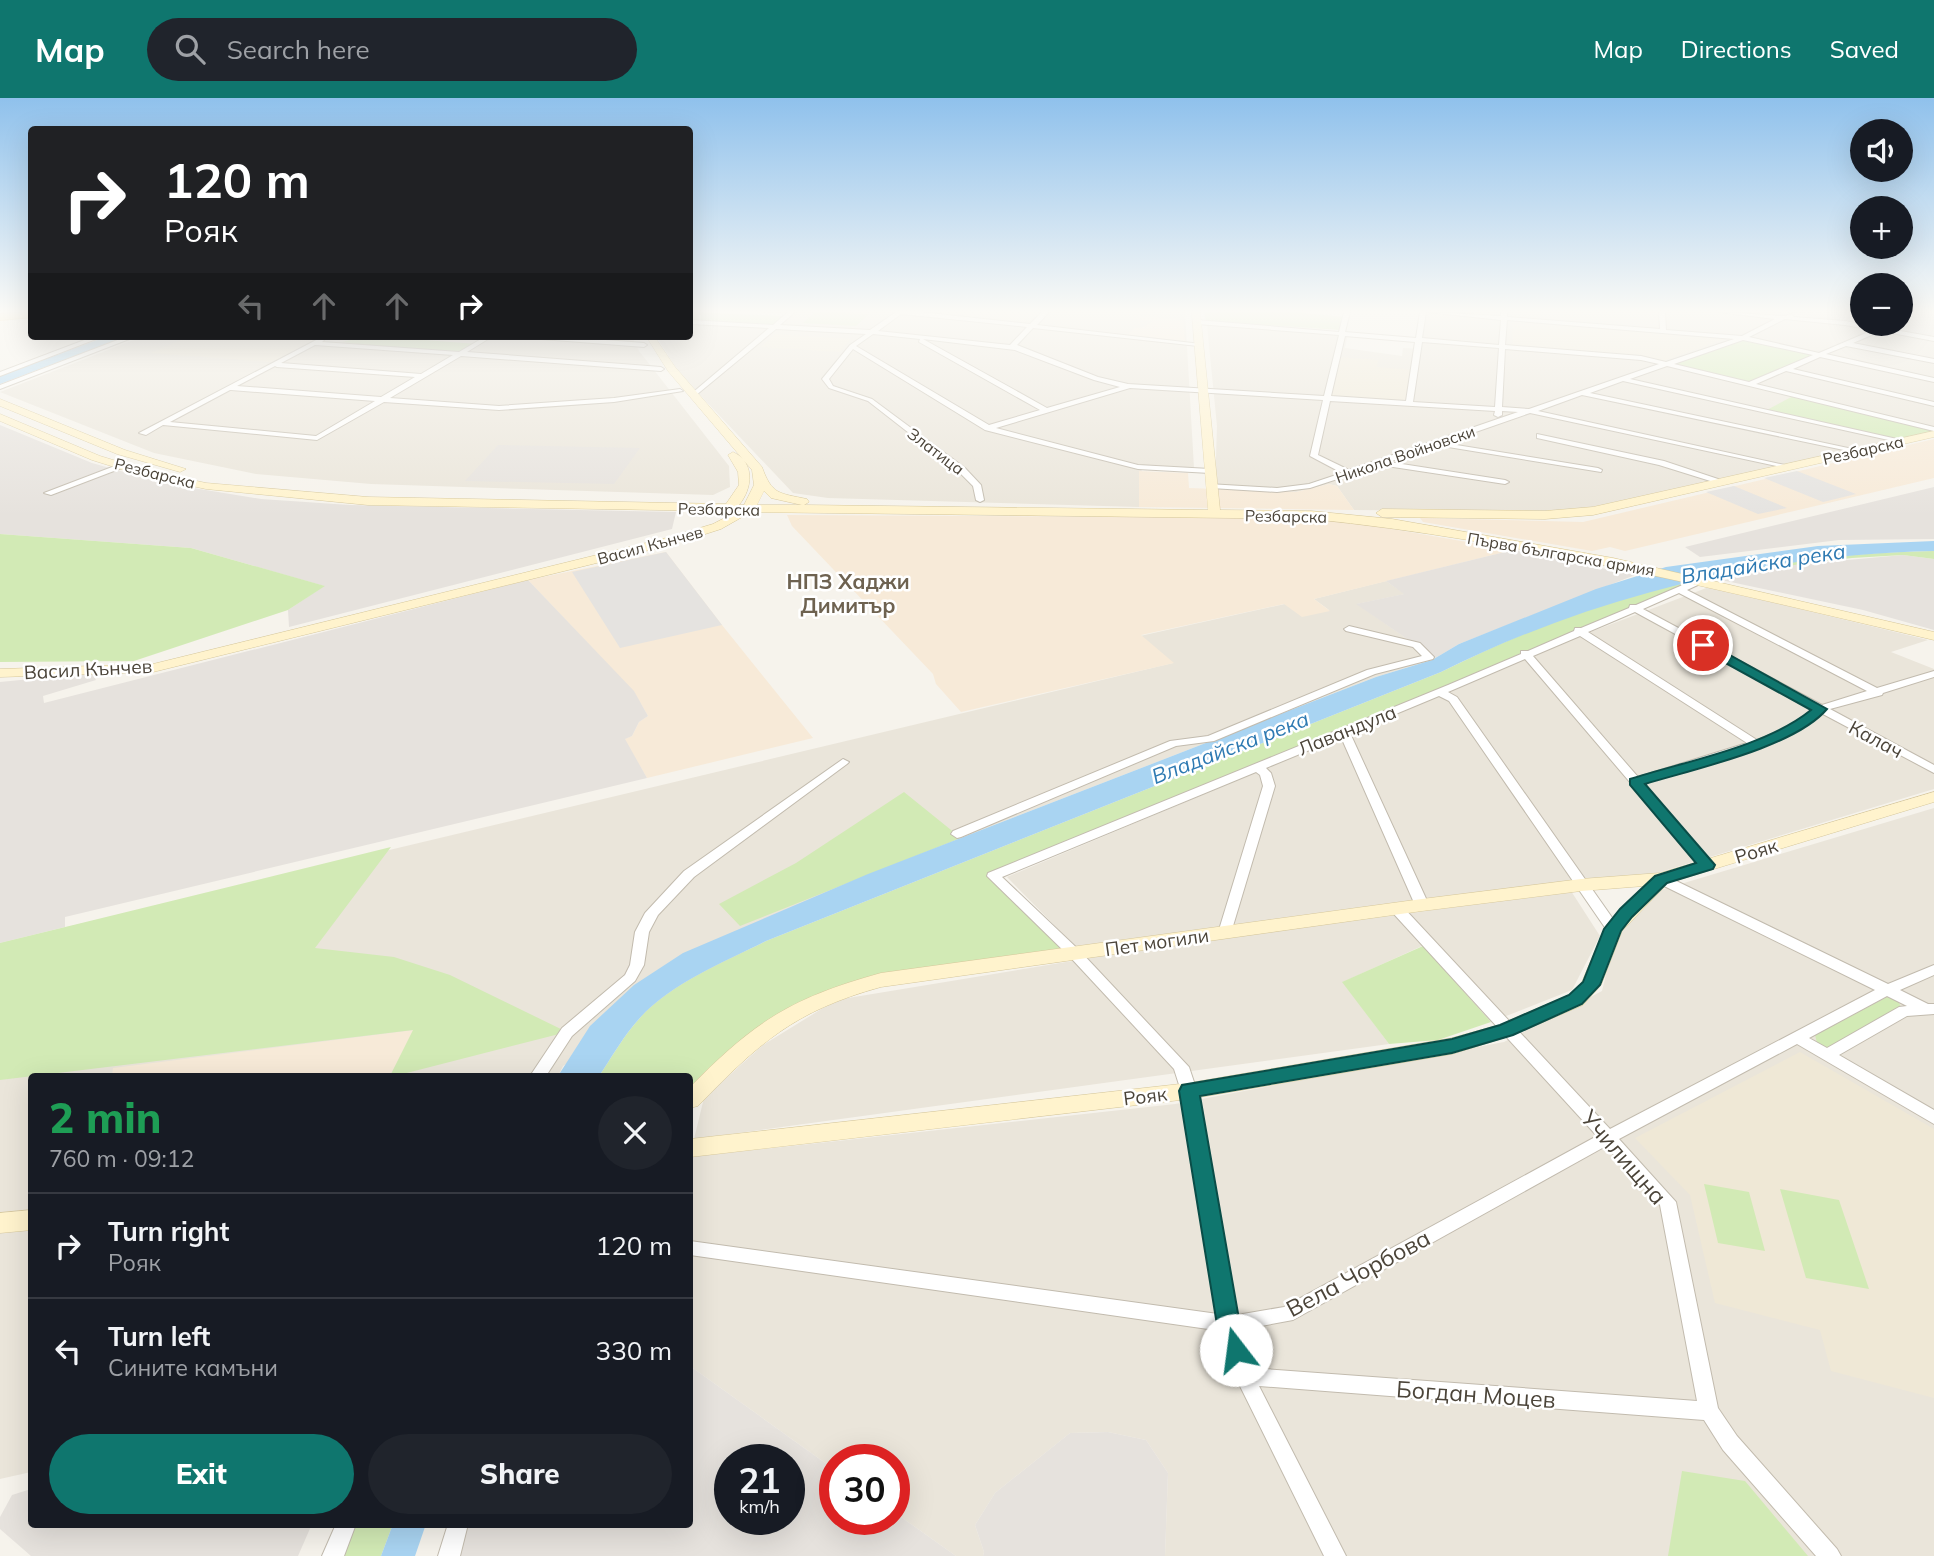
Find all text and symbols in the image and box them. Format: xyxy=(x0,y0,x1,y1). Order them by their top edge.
search box xyxy=(147,18,637,81)
text: Map xyxy=(35,29,105,70)
icon: search xyxy=(171,30,209,68)
text: Search here xyxy=(227,33,370,66)
text: Map xyxy=(1593,34,1643,64)
text: Directions xyxy=(1681,34,1792,64)
text: Saved xyxy=(1830,34,1899,64)
map controls xyxy=(1850,119,1913,336)
button: sound xyxy=(1850,119,1913,182)
text: 120 m xyxy=(164,149,310,210)
icon: right xyxy=(49,154,140,245)
button: + xyxy=(1850,196,1913,259)
text: Рояк xyxy=(164,210,238,250)
button: − xyxy=(1850,273,1913,336)
icon: left xyxy=(232,287,270,325)
icon: ahead xyxy=(305,287,343,325)
icon: ahead xyxy=(378,287,416,325)
icon: right xyxy=(451,287,489,325)
street label: Никола Войновски xyxy=(1332,421,1478,487)
street label: Златица xyxy=(904,423,968,479)
street label: Резбарска xyxy=(1821,431,1905,469)
street label: Резбарска xyxy=(113,453,197,493)
street label: Резбарска xyxy=(678,498,760,520)
street label: Резбарска xyxy=(1245,505,1327,527)
street label: Васил Кънчев xyxy=(595,521,705,569)
street label: Първа българска армия xyxy=(1466,528,1656,580)
water label: Владайска река xyxy=(1679,537,1847,589)
district label: НПЗ Хаджи Димитър xyxy=(786,568,910,618)
pin xyxy=(1673,615,1733,675)
icon: arrive xyxy=(1684,626,1722,664)
street label: Васил Кънчев xyxy=(23,654,153,684)
street label: Лавандула xyxy=(1294,699,1400,761)
water label: Владайска река xyxy=(1148,705,1312,789)
street label: Калач xyxy=(1845,715,1907,763)
street label: Рояк xyxy=(1732,833,1781,869)
street label: Пет могили xyxy=(1103,923,1211,961)
street label: Рояк xyxy=(1122,1081,1169,1111)
text: 2 min xyxy=(49,1091,162,1144)
button: close xyxy=(598,1096,672,1170)
street label: Училищна xyxy=(1574,1103,1673,1210)
text: 760 m · 09:12 xyxy=(49,1144,194,1173)
text: Turn right xyxy=(108,1215,229,1248)
street label: Вела Чорбова xyxy=(1281,1223,1435,1323)
icon: right xyxy=(49,1227,87,1265)
text: 120 m xyxy=(596,1229,672,1262)
text: Рояк xyxy=(108,1248,161,1277)
position arrow xyxy=(1199,1313,1273,1387)
text: Turn left xyxy=(108,1320,210,1353)
icon: left xyxy=(49,1332,87,1370)
text: 330 m xyxy=(596,1334,672,1367)
text: Сините камъни xyxy=(108,1353,278,1382)
street label: Богдан Моцев xyxy=(1395,1374,1557,1414)
button: Exit xyxy=(49,1434,354,1514)
button: Share xyxy=(368,1434,672,1514)
speed limit sign: 30 xyxy=(819,1444,910,1535)
text: 21 xyxy=(738,1458,781,1502)
text: km/h xyxy=(739,1495,780,1518)

